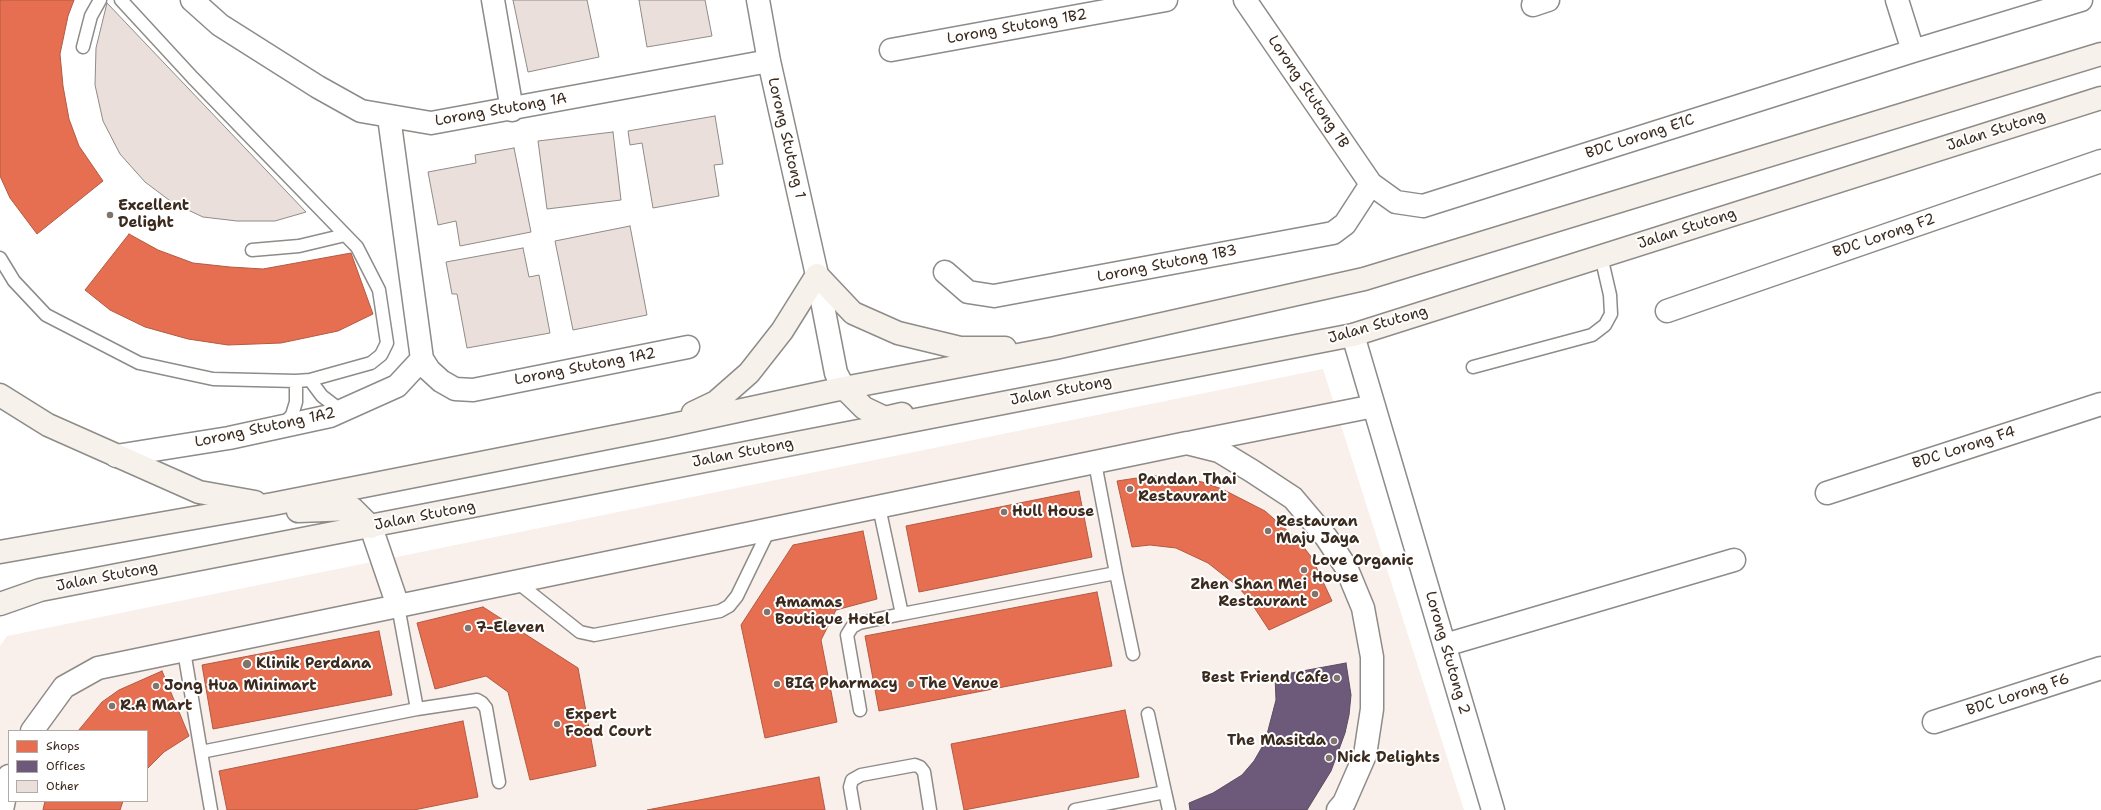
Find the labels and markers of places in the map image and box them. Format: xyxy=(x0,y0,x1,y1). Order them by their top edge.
place label: Excellent Delight xyxy=(118,197,189,232)
marker: Excellent Delight xyxy=(105,210,115,220)
place label: Pandan Thai Restaurant xyxy=(1138,471,1237,506)
marker: Pandan Thai Restaurant xyxy=(1125,484,1135,494)
place label: Hull House xyxy=(1012,503,1094,521)
marker: Hull House xyxy=(999,507,1009,517)
place label: Restauran Maju Jaya xyxy=(1276,513,1359,548)
marker: Restauran Maju Jaya xyxy=(1263,526,1273,536)
place label: Love Organic House xyxy=(1312,552,1414,587)
marker: Love Organic House xyxy=(1299,565,1309,575)
place label: Zhen Shan Mei Restaurant xyxy=(1190,576,1307,611)
marker: Zhen Shan Mei Restaurant xyxy=(1310,589,1320,599)
place label: Amamas Boutique Hotel xyxy=(775,594,890,629)
marker: Amamas Boutique Hotel xyxy=(762,607,772,617)
place label: 7-Eleven xyxy=(476,619,544,637)
marker: 7-Eleven xyxy=(463,623,473,633)
place label: Klinik Perdana xyxy=(256,655,371,673)
marker: Klinik Perdana xyxy=(241,658,253,670)
place label: Best Friend Cafe xyxy=(1201,669,1329,687)
marker: Best Friend Cafe xyxy=(1332,673,1342,683)
place label: BIG Pharmacy xyxy=(785,675,898,693)
place label: The Venue xyxy=(919,675,999,693)
place label: Jong Hua Minimart xyxy=(164,677,317,695)
marker: BIG Pharmacy xyxy=(772,679,782,689)
marker: The Venue xyxy=(906,679,916,689)
marker: Jong Hua Minimart xyxy=(151,681,161,691)
place label: R.A Mart xyxy=(120,697,192,715)
marker: R.A Mart xyxy=(107,701,117,711)
place label: Expert Food Court xyxy=(565,706,652,741)
marker: Expert Food Court xyxy=(552,719,562,729)
place label: The Masitda xyxy=(1227,732,1326,750)
marker: The Masitda xyxy=(1329,736,1339,746)
place label: Nick Delights xyxy=(1337,749,1440,767)
marker: Nick Delights xyxy=(1324,753,1334,763)

